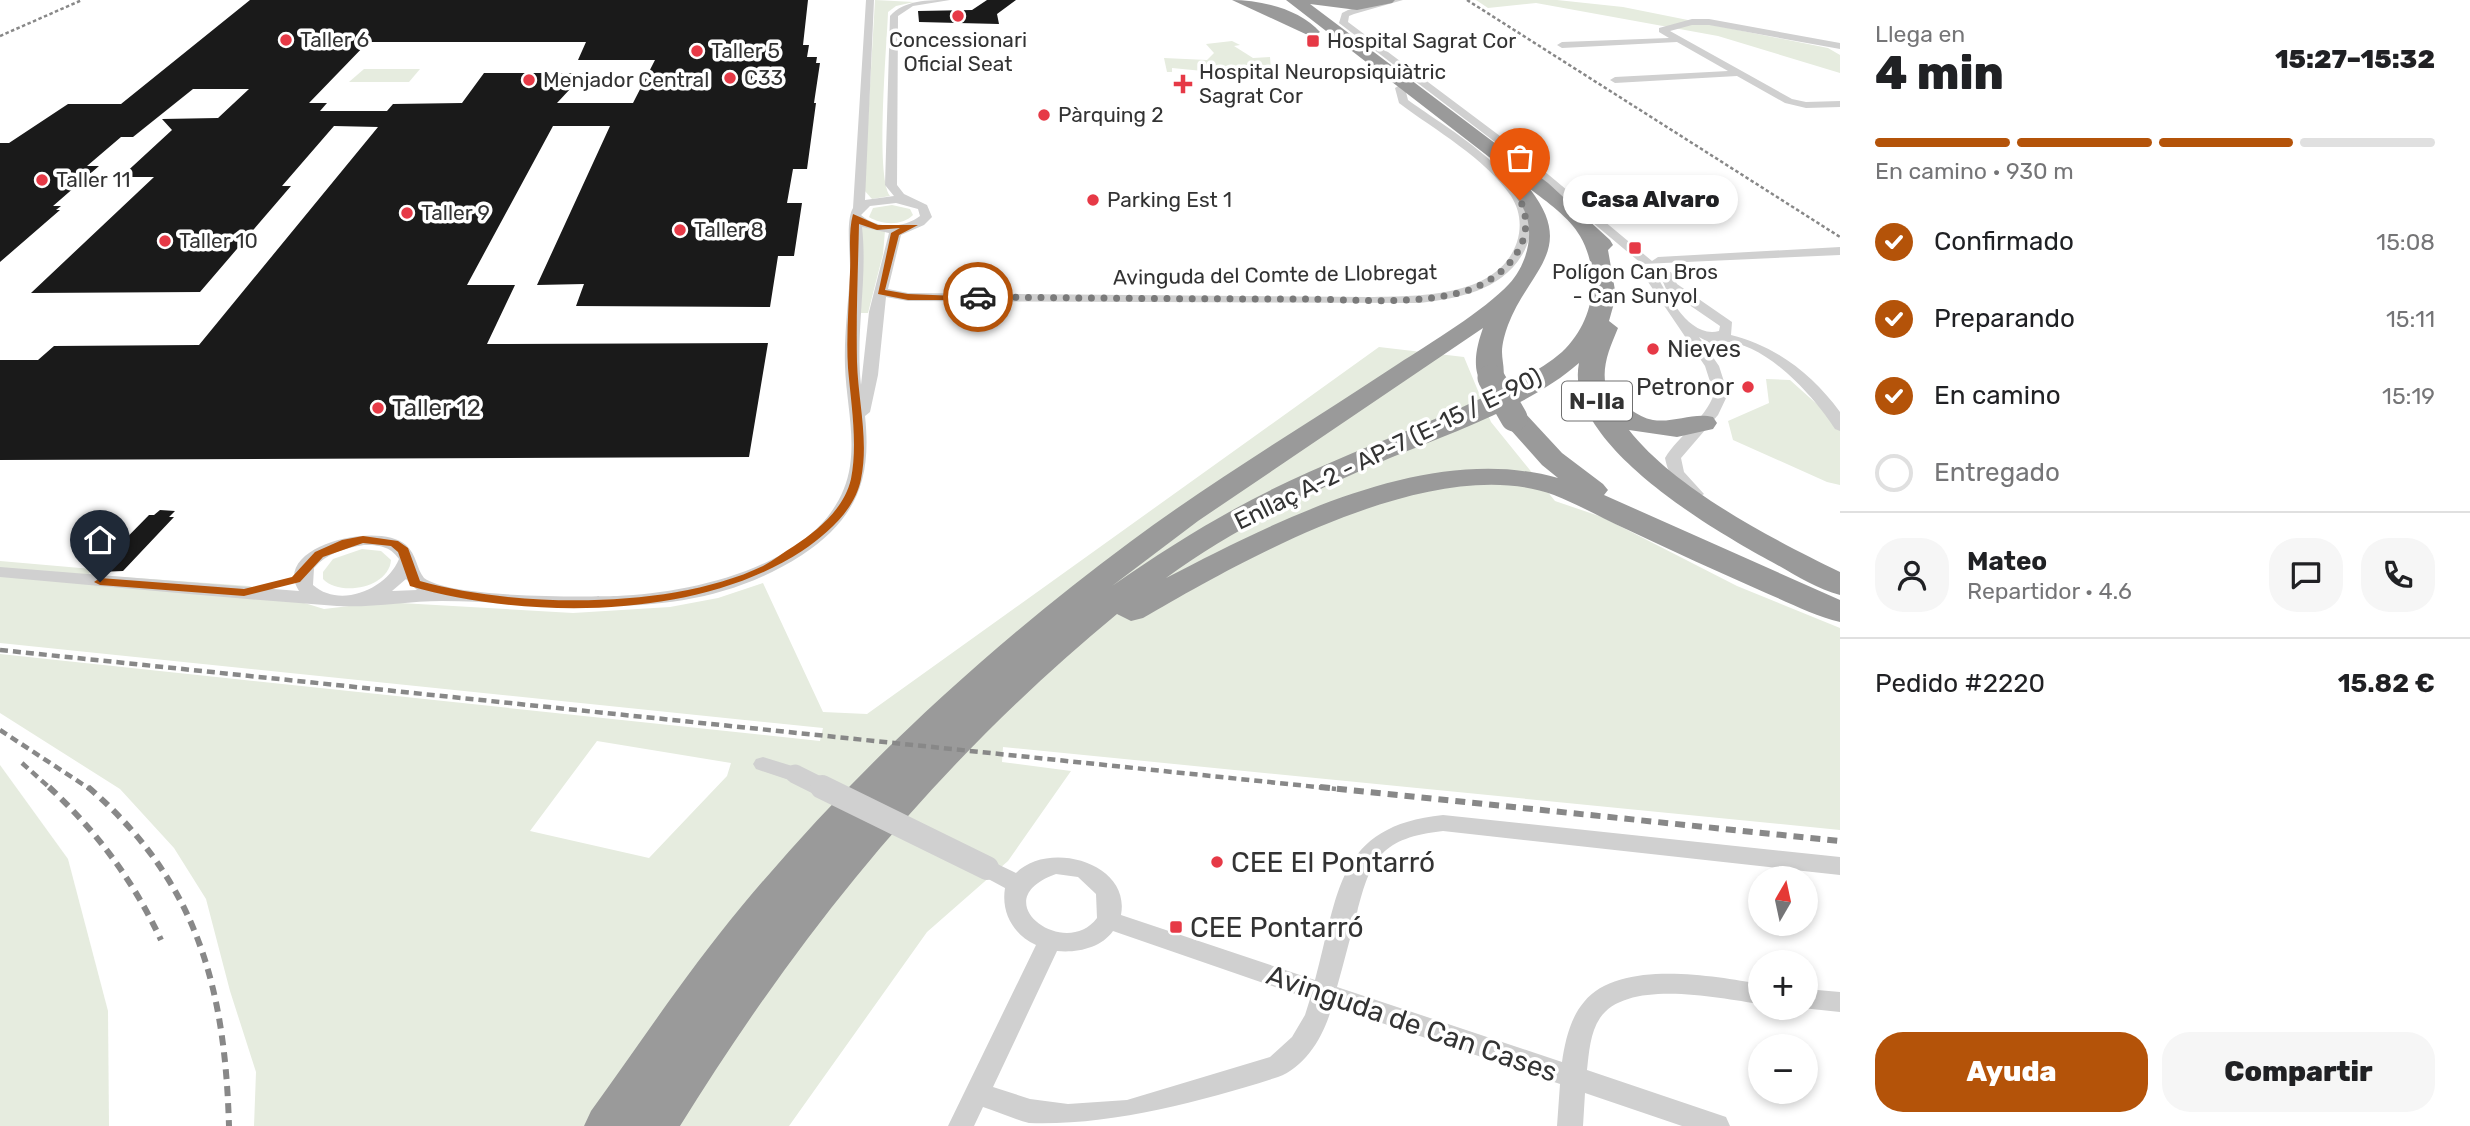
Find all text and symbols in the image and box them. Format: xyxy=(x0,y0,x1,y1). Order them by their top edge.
marker: Concessionari Oficial Seat xyxy=(950,8,966,24)
text: Llega en xyxy=(1875,20,1965,48)
place label: Taller 6 xyxy=(300,27,369,52)
place label: Concessionari Oficial Seat xyxy=(889,27,1027,76)
place label: Hospital Sagrat Cor xyxy=(1327,28,1516,53)
marker: Taller 6 xyxy=(278,32,294,48)
marker: Hospital Sagrat Cor xyxy=(1305,33,1321,49)
place label: Taller 5 xyxy=(711,38,780,63)
marker: Taller 5 xyxy=(689,43,705,59)
text: 15:27–15:32 xyxy=(2275,44,2435,75)
text: 4 min xyxy=(1875,46,2004,101)
place label: Hospital Neuropsiquiàtric Sagrat Cor xyxy=(1199,59,1446,108)
place label: C33 xyxy=(744,65,783,90)
place label: Menjador Central xyxy=(543,67,709,92)
marker: C33 xyxy=(722,70,738,86)
marker: Menjador Central xyxy=(521,72,537,88)
marker: Hospital Neuropsiquiàtric Sagrat Cor xyxy=(1173,74,1193,94)
place label: Pàrquing 2 xyxy=(1058,102,1164,127)
marker: Pàrquing 2 xyxy=(1036,107,1052,123)
pin xyxy=(1490,128,1550,200)
icon: bag xyxy=(1501,139,1539,177)
text: En camino · 930 m xyxy=(1875,157,2074,185)
place label: Taller 11 xyxy=(56,167,130,192)
marker: Taller 11 xyxy=(34,172,50,188)
callout: Casa Alvaro xyxy=(1562,176,1737,224)
text: Casa Alvaro xyxy=(1581,185,1720,213)
place label: Parking Est 1 xyxy=(1107,187,1232,212)
marker: Parking Est 1 xyxy=(1085,192,1101,208)
place label: Taller 9 xyxy=(421,200,490,225)
marker: Taller 9 xyxy=(399,205,415,221)
place label: Taller 8 xyxy=(694,217,764,242)
marker: Taller 8 xyxy=(672,222,688,238)
icon: check xyxy=(1875,223,1913,261)
text: Confirmado xyxy=(1934,226,2074,257)
place label: Taller 10 xyxy=(179,228,258,253)
text: 15:08 xyxy=(2376,228,2435,256)
marker: Taller 10 xyxy=(157,233,173,249)
marker: Polígon Can Bros - Can Sunyol xyxy=(1627,240,1643,256)
street label: Avinguda del Comte de Llobregat xyxy=(1113,259,1437,290)
place label: Polígon Can Bros - Can Sunyol xyxy=(1552,259,1718,308)
courier xyxy=(943,262,1013,332)
icon: car xyxy=(959,278,997,316)
icon: check xyxy=(1875,300,1913,338)
text: Preparando xyxy=(1934,303,2075,334)
text: 15:11 xyxy=(2386,305,2435,333)
place label: Nieves xyxy=(1667,335,1741,363)
marker: Nieves xyxy=(1645,341,1661,357)
street label: Enllaç A-2 - AP-7 (E-15 / E-90) xyxy=(1230,362,1546,536)
place label: Petronor xyxy=(1636,373,1734,401)
icon: check xyxy=(1875,377,1913,415)
marker: Petronor xyxy=(1740,379,1756,395)
text: En camino xyxy=(1934,380,2061,411)
road number: N-IIa xyxy=(1562,382,1632,420)
text: 15:19 xyxy=(2382,382,2435,410)
place label: Taller 12 xyxy=(392,394,481,422)
marker: Taller 12 xyxy=(370,400,386,416)
text: Entregado xyxy=(1934,457,2060,488)
pin xyxy=(70,510,130,582)
icon: home xyxy=(81,521,119,559)
button: person xyxy=(1875,538,1949,612)
button: chat xyxy=(2269,538,2343,612)
button: phone xyxy=(2361,538,2435,612)
text: Mateo xyxy=(1967,546,2047,577)
text: Repartidor · 4.6 xyxy=(1967,577,2132,605)
text: Pedido #2220 xyxy=(1875,668,2045,699)
text: 15.82 € xyxy=(2338,668,2435,699)
place label: CEE El Pontarró xyxy=(1231,846,1435,879)
marker: CEE El Pontarró xyxy=(1209,854,1225,870)
north arrow xyxy=(1748,866,1818,936)
map controls xyxy=(1748,866,1818,1104)
place label: CEE Pontarró xyxy=(1190,911,1364,944)
marker: CEE Pontarró xyxy=(1168,919,1184,935)
button: + xyxy=(1748,950,1818,1020)
street label: Avinguda de Can Cases xyxy=(1262,958,1561,1089)
button: Ayuda xyxy=(1875,1032,2148,1112)
button: Compartir xyxy=(2162,1032,2435,1112)
button: − xyxy=(1748,1034,1818,1104)

